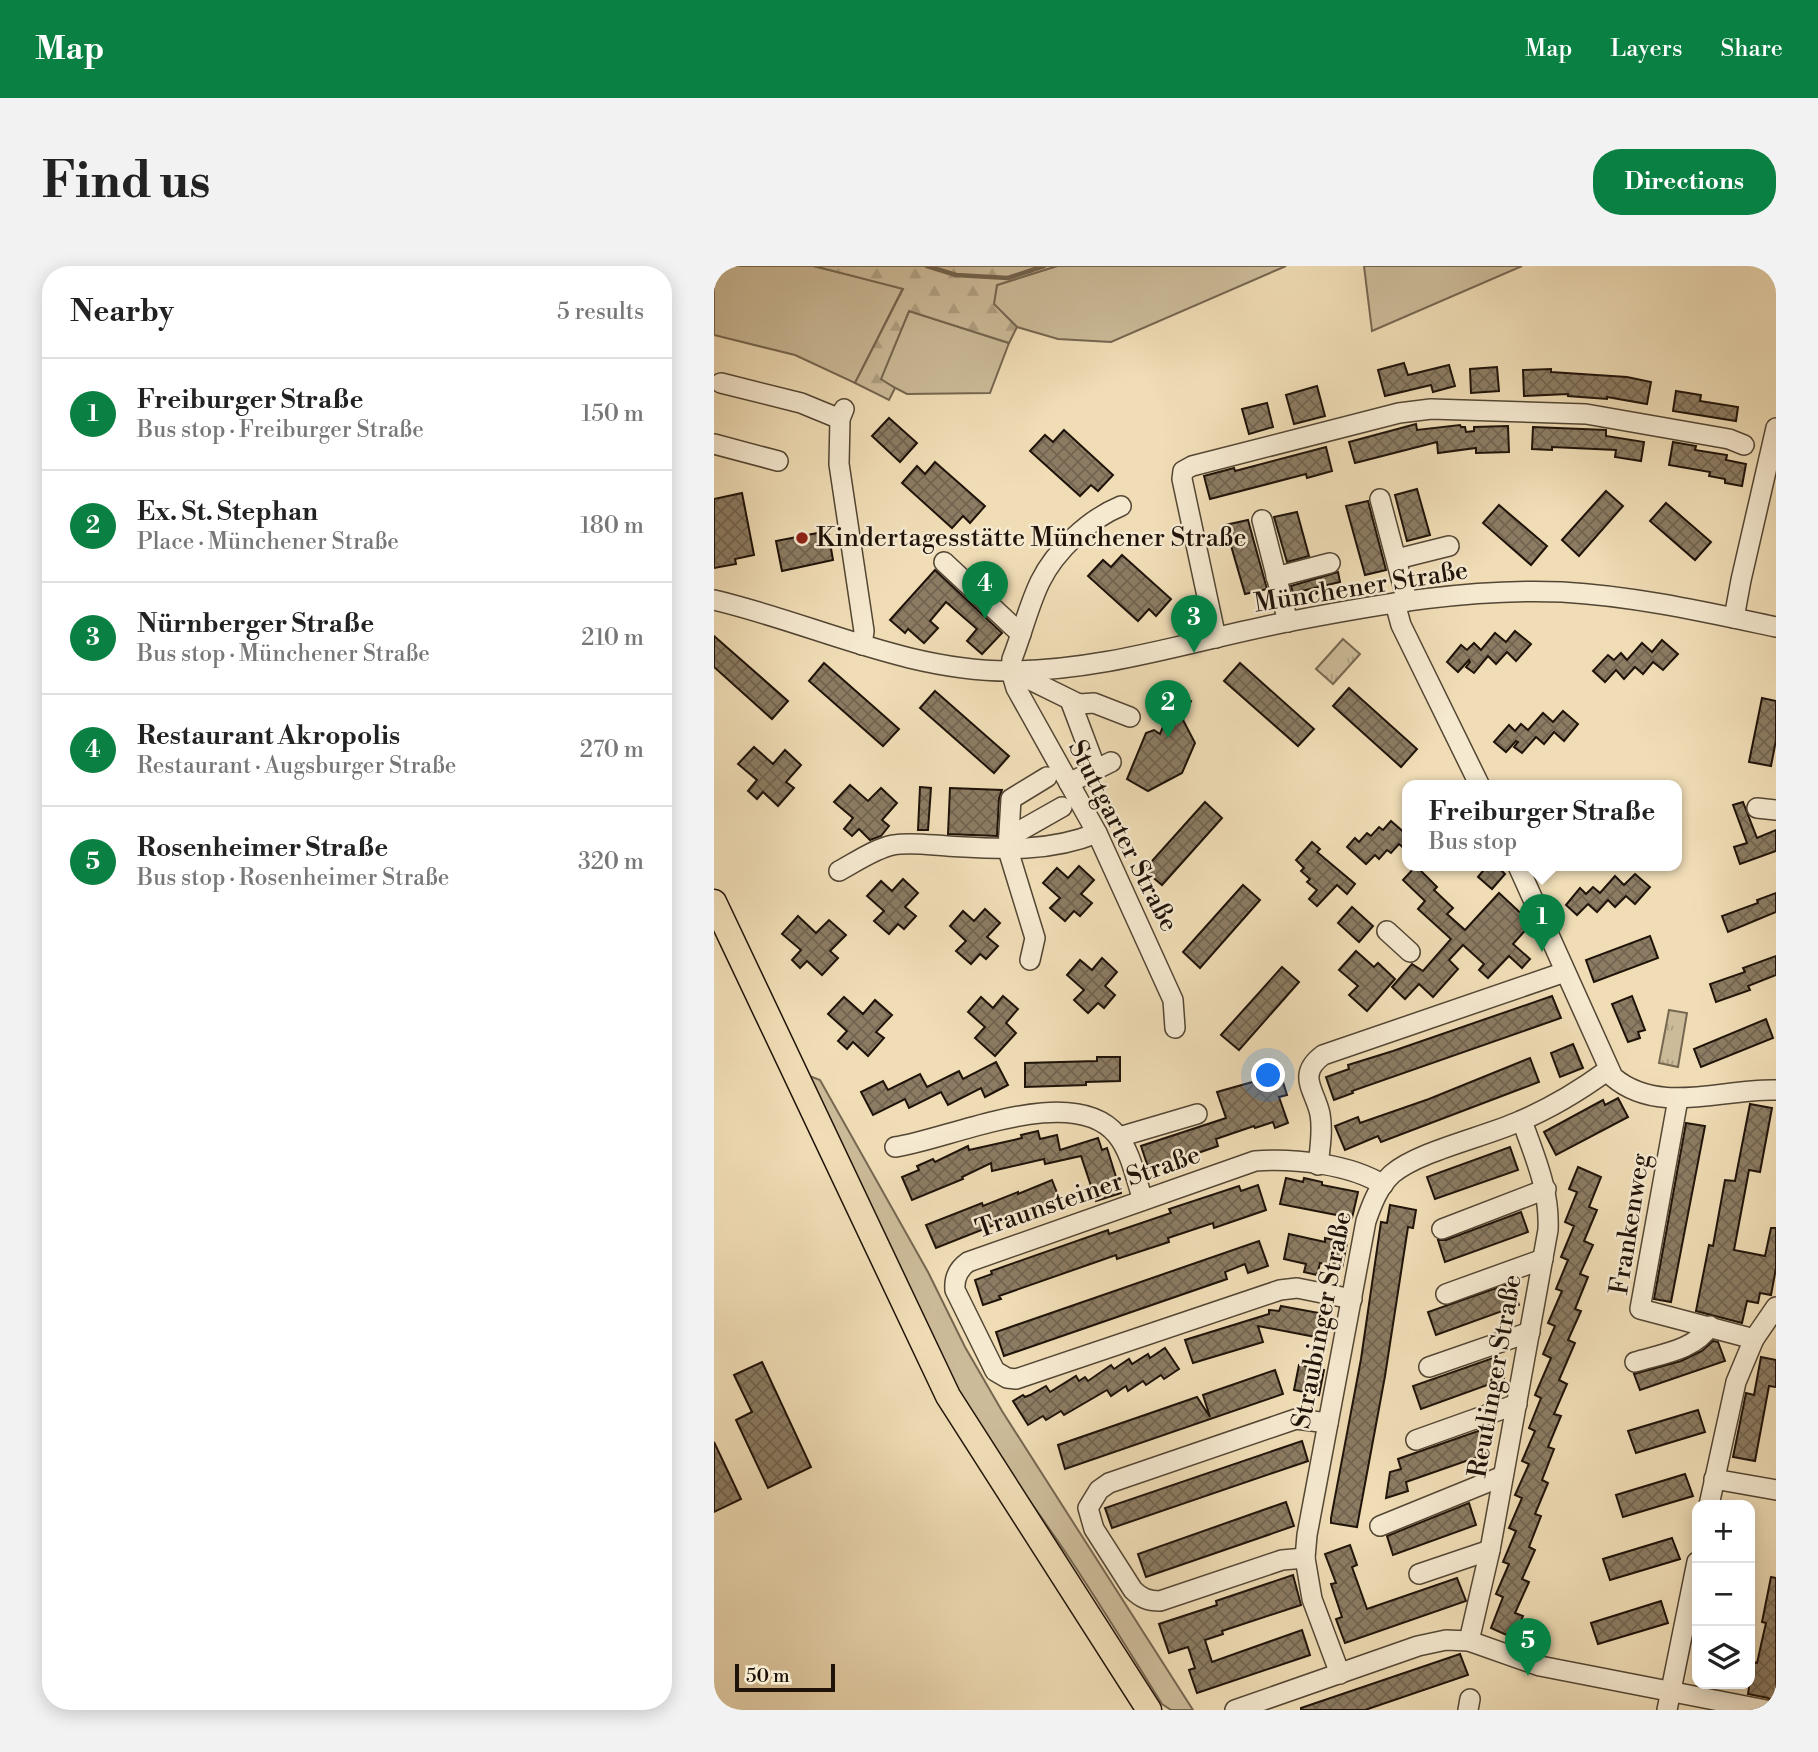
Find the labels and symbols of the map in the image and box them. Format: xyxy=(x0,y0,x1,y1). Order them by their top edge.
place label: Kindertagesstätte Münchener Straße xyxy=(816,522,1247,554)
marker: Kindertagesstätte Münchener Straße xyxy=(794,530,810,546)
street label: Münchener Straße xyxy=(1252,554,1470,620)
pin: 4 xyxy=(962,561,1008,619)
pin: 3 xyxy=(1171,595,1217,653)
pin: 2 xyxy=(1145,680,1191,738)
street label: Stuttgarter Straße xyxy=(1061,735,1185,937)
pin: 1 xyxy=(1519,894,1565,952)
your location xyxy=(1251,1058,1285,1092)
street label: Traunsteiner Straße xyxy=(971,1139,1205,1245)
street label: Frankenweg xyxy=(1603,1150,1657,1297)
street label: Straubinger Straße xyxy=(1285,1208,1359,1432)
street label: Reutlinger Straße xyxy=(1461,1272,1529,1480)
pin: 5 xyxy=(1505,1618,1551,1676)
scale bar xyxy=(735,1661,835,1693)

